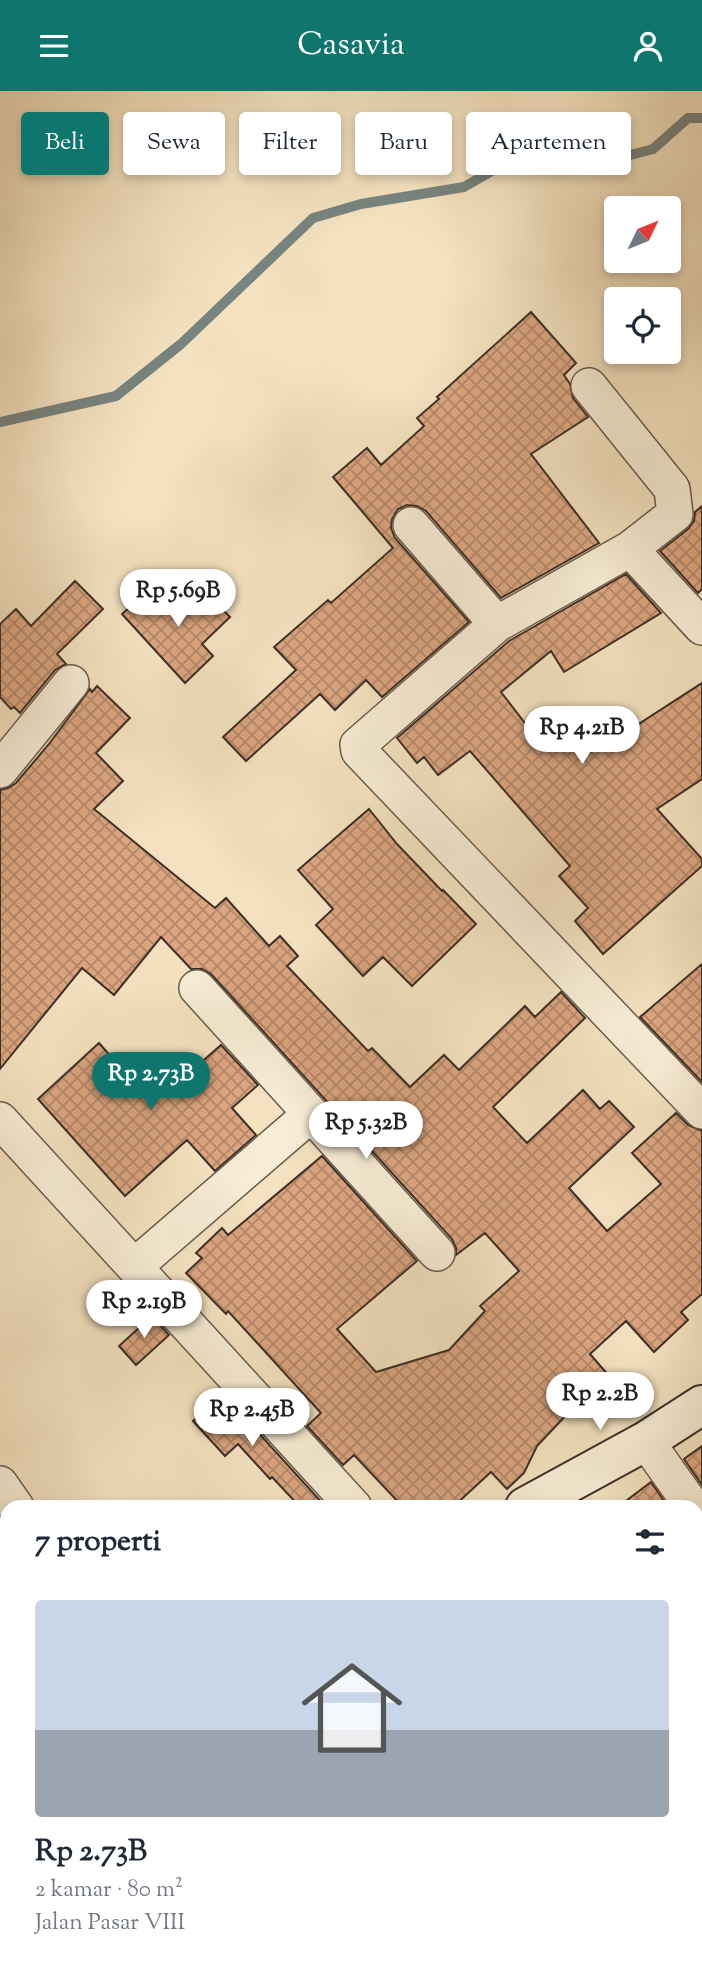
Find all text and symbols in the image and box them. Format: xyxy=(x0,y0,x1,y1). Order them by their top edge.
text: Casavia xyxy=(297,23,405,69)
icon: menu xyxy=(35,27,73,65)
icon: person xyxy=(629,27,667,65)
chip: Beli xyxy=(21,112,109,175)
chip: Sewa xyxy=(123,112,225,175)
chip: Filter xyxy=(239,112,341,175)
chip: Baru xyxy=(355,112,452,175)
chip: Apartemen xyxy=(466,112,631,175)
north arrow xyxy=(604,196,681,273)
map controls xyxy=(604,196,681,364)
button: locate xyxy=(604,287,681,364)
pin: Rp 5.69B xyxy=(106,569,250,629)
text: Rp 5.69B xyxy=(136,575,220,608)
pin: Rp 4.21B xyxy=(510,707,654,766)
text: Rp 4.21B xyxy=(540,712,624,745)
pin: Rp 2.73B xyxy=(79,1053,223,1112)
text: Rp 2.73B xyxy=(108,1058,194,1091)
pin: Rp 5.32B xyxy=(294,1101,438,1161)
text: Rp 5.32B xyxy=(325,1107,407,1140)
pin: Rp 2.19B xyxy=(72,1281,216,1340)
text: Rp 2.19B xyxy=(102,1286,186,1319)
pin: Rp 2.2B xyxy=(535,1373,665,1432)
text: Rp 2.2B xyxy=(562,1378,638,1411)
pin: Rp 2.45B xyxy=(180,1389,324,1448)
text: Rp 2.45B xyxy=(210,1394,294,1427)
text: 7 properti xyxy=(35,1521,161,1564)
icon: filters xyxy=(631,1523,669,1561)
icon: home xyxy=(289,1645,415,1771)
text: Rp 2.73B xyxy=(35,1831,147,1874)
text: 2 kamar · 80 m² xyxy=(35,1874,183,1907)
text: Jalan Pasar VIII xyxy=(35,1907,185,1940)

